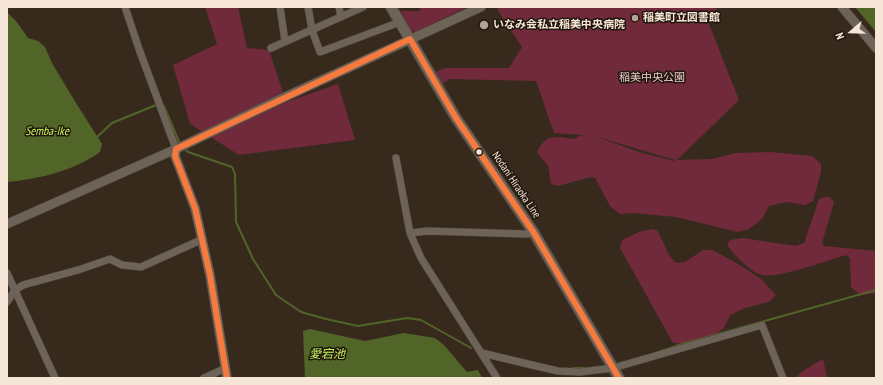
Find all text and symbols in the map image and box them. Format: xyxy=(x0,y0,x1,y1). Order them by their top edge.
place label: 稲美町立図書館 xyxy=(643,11,720,25)
north arrow xyxy=(831,12,871,52)
marker: 稲美町立図書館 xyxy=(630,13,640,23)
place label: いなみ会私立稲美中央病院 xyxy=(493,18,625,32)
marker: いなみ会私立稲美中央病院 xyxy=(478,19,490,31)
text: N xyxy=(832,31,847,41)
park label: 稲美中央公園 xyxy=(619,71,685,85)
water label: Semba-Ike xyxy=(25,125,69,139)
unlabelled marker xyxy=(474,147,484,157)
street label: Nodani Hiraoka Line xyxy=(489,149,543,221)
water label: 愛宕池 xyxy=(309,348,345,362)

